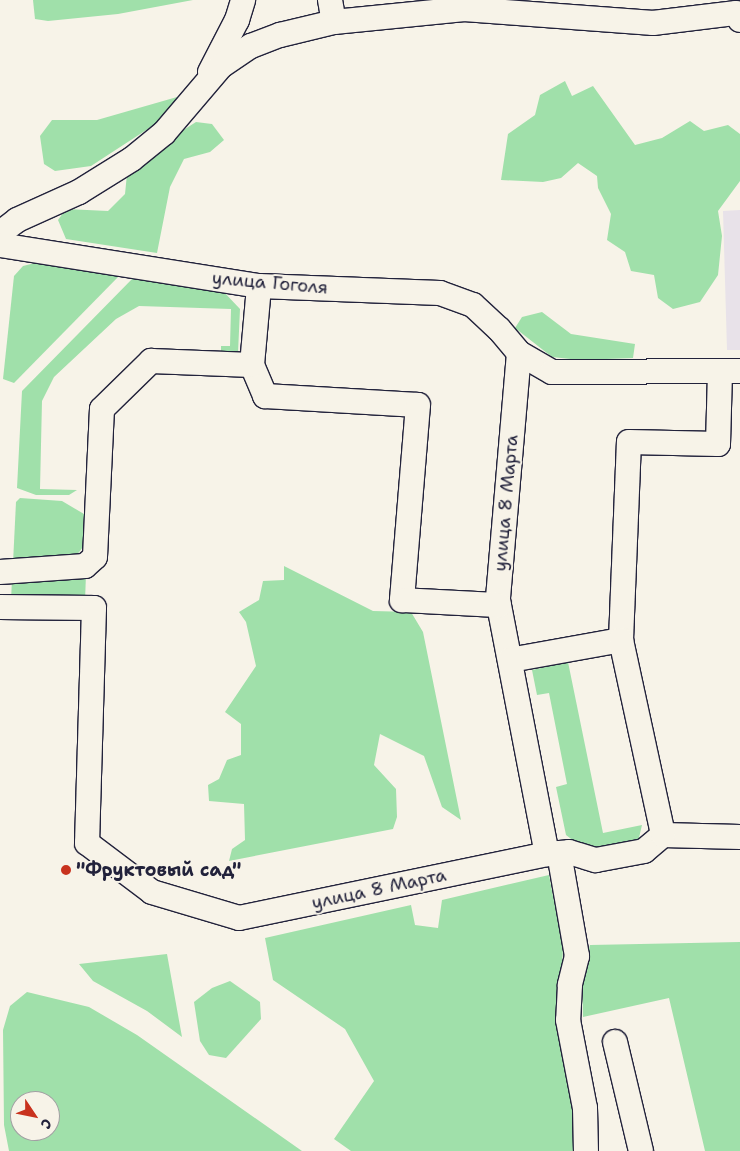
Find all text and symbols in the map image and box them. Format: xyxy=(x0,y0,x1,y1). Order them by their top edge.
street label: улица Гоголя xyxy=(211,267,329,299)
street label: улица 8 Марта xyxy=(489,434,523,572)
place label: "Фруктовый сад" xyxy=(76,859,241,881)
marker: "Фруктовый сад" xyxy=(60,864,72,876)
street label: улица 8 Марта xyxy=(310,864,448,914)
north arrow xyxy=(10,1091,60,1141)
text: С xyxy=(37,1115,56,1132)

